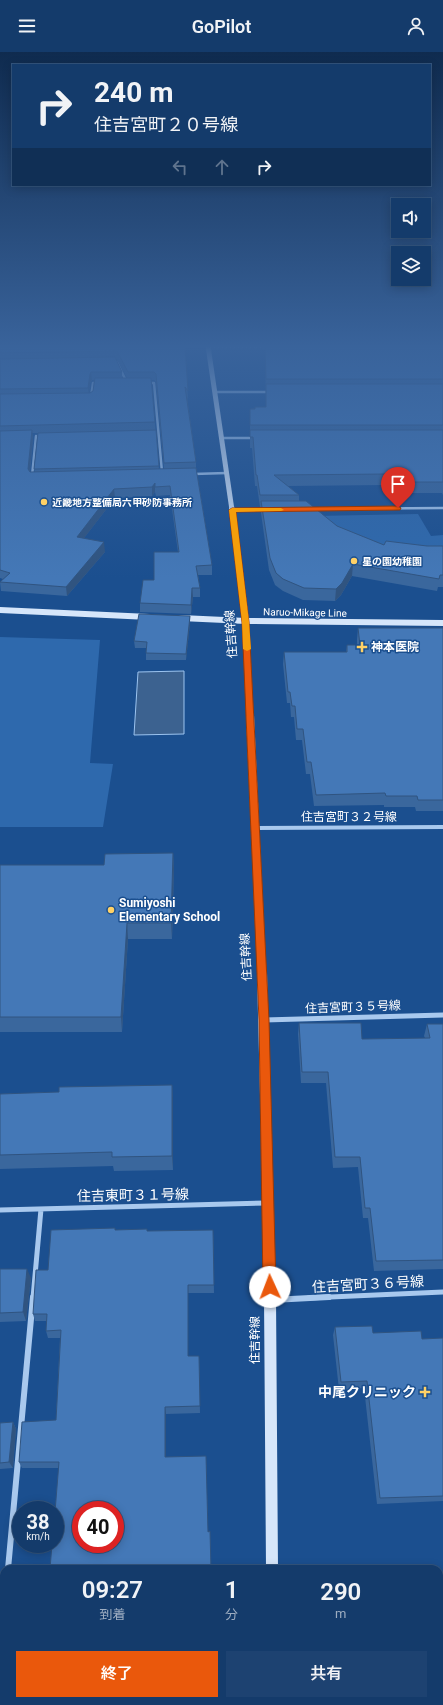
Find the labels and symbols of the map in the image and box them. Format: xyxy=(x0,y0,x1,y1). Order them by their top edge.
pin xyxy=(381,467,415,508)
marker: 近畿地方整備局六甲砂防事務所 xyxy=(39,497,49,507)
place label: 近畿地方整備局六甲砂防事務所 xyxy=(52,497,192,508)
marker: 星の園幼稚園 xyxy=(349,556,359,566)
place label: 星の園幼稚園 xyxy=(362,556,422,567)
street label: Naruo-Mikage Line xyxy=(263,606,347,619)
street label: 住吉幹線 xyxy=(222,610,240,658)
place label: 神本医院 xyxy=(371,640,419,654)
marker: 神本医院 xyxy=(356,641,368,653)
street label: 住吉宮町３２号線 xyxy=(301,810,397,824)
place label: Sumiyoshi Elementary School xyxy=(119,896,220,924)
marker: Sumiyoshi Elementary School xyxy=(106,905,116,915)
street label: 住吉幹線 xyxy=(238,933,254,981)
street label: 住吉宮町３５号線 xyxy=(305,998,401,1016)
street label: 住吉東町３１号線 xyxy=(77,1186,189,1204)
position arrow xyxy=(249,1266,291,1308)
street label: 住吉宮町３６号線 xyxy=(312,1273,424,1295)
street label: 住吉幹線 xyxy=(248,1316,262,1364)
place label: 中尾クリニック xyxy=(318,1384,416,1400)
marker: 中尾クリニック xyxy=(419,1386,431,1398)
speed limit sign: 40 xyxy=(72,1501,124,1553)

